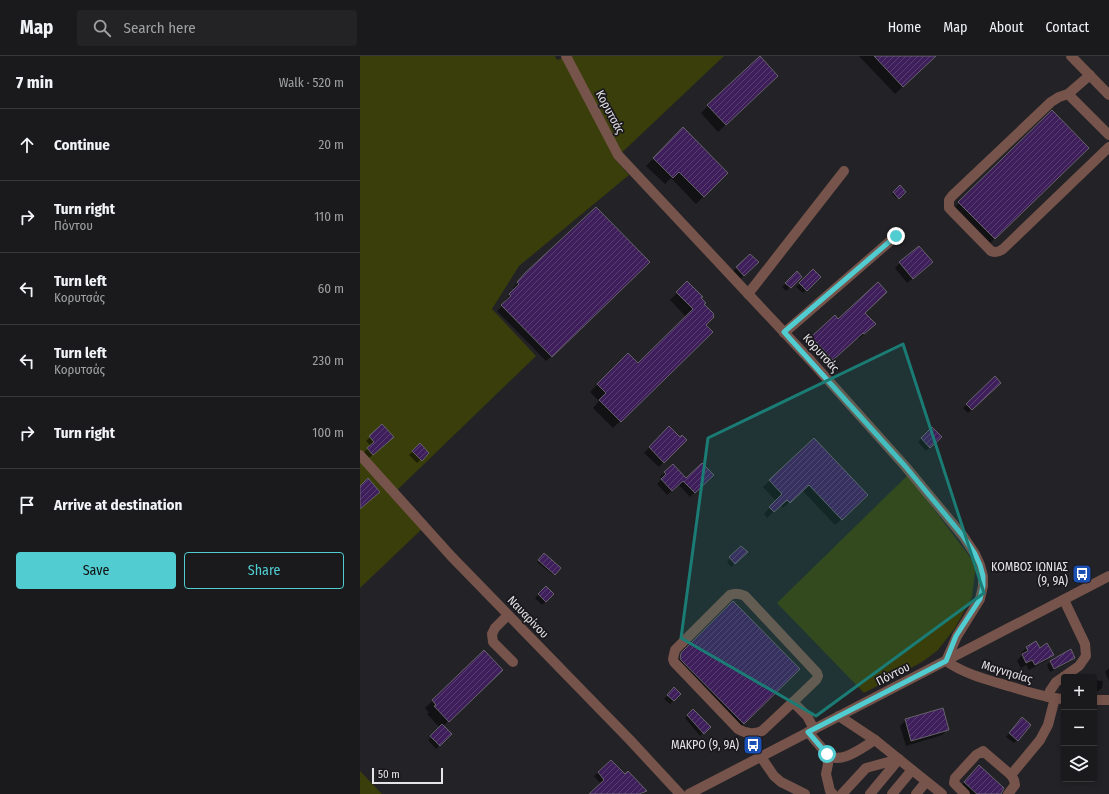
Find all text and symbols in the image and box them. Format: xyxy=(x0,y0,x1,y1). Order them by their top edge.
search box xyxy=(77,10,357,46)
text: Map xyxy=(20,16,53,39)
icon: search xyxy=(91,17,113,39)
text: Search here xyxy=(123,19,196,37)
text: Home xyxy=(888,19,921,36)
text: Map xyxy=(943,19,967,36)
text: About xyxy=(989,19,1024,36)
text: Contact xyxy=(1046,19,1089,36)
text: 7 min xyxy=(16,72,53,93)
text: Walk · 520 m xyxy=(279,75,344,90)
street label: Κορυτσάς xyxy=(593,88,627,136)
icon: ahead xyxy=(16,134,38,156)
text: Continue xyxy=(54,136,110,154)
text: 20 m xyxy=(318,137,344,152)
text: Turn right xyxy=(54,200,115,218)
icon: right xyxy=(16,206,38,228)
text: 110 m xyxy=(314,209,344,224)
text: Πόντου xyxy=(54,218,93,233)
route end xyxy=(887,227,905,245)
text: Turn left xyxy=(54,272,107,290)
icon: left xyxy=(16,278,38,300)
text: 60 m xyxy=(318,281,344,296)
text: Κορυτσάς xyxy=(54,290,105,305)
street label: Κορυτσάς xyxy=(800,331,842,375)
text: Turn left xyxy=(54,344,107,362)
icon: left xyxy=(16,350,38,372)
text: 230 m xyxy=(313,353,344,368)
text: Κορυτσάς xyxy=(54,362,105,377)
icon: right xyxy=(16,422,38,444)
text: Turn right xyxy=(54,424,115,442)
text: 100 m xyxy=(312,425,344,440)
icon: arrive xyxy=(16,494,38,516)
text: Arrive at destination xyxy=(54,496,182,514)
button: Save xyxy=(16,552,176,589)
button: Share xyxy=(184,552,344,589)
place label: ΚΟΜΒΟΣ ΙΩΝΙΑΣ (9, 9Α) xyxy=(991,560,1068,588)
bus stop icon: ΚΟΜΒΟΣ ΙΩΝΙΑΣ (9, 9Α) xyxy=(1071,563,1093,585)
street label: Ναυαρίνου xyxy=(504,593,552,641)
street label: Μαγνησίας xyxy=(980,658,1034,686)
street label: Πόντου xyxy=(874,660,912,688)
map controls xyxy=(1061,674,1097,782)
button: + xyxy=(1061,674,1097,710)
button: − xyxy=(1061,710,1097,746)
bus stop icon: ΜΑΚΡΟ (9, 9Α) xyxy=(742,734,764,756)
place label: ΜΑΚΡΟ (9, 9Α) xyxy=(671,738,739,752)
route start xyxy=(818,745,836,763)
button: layers xyxy=(1061,746,1097,782)
scale bar xyxy=(372,766,443,785)
text: 50 m xyxy=(378,768,400,781)

